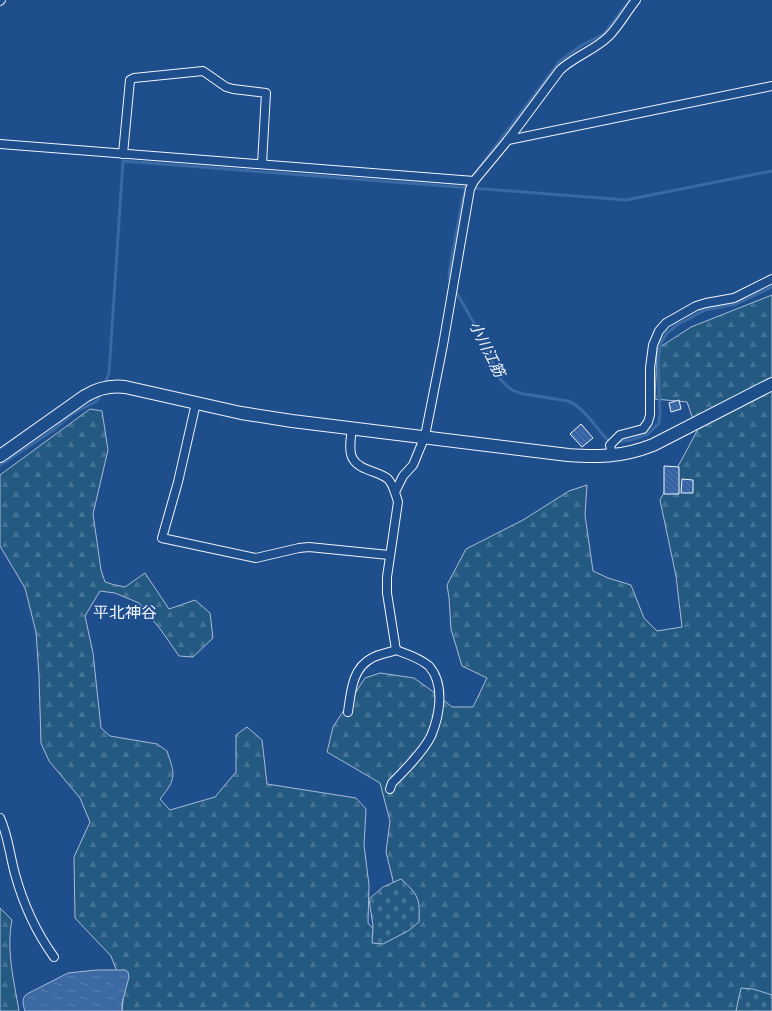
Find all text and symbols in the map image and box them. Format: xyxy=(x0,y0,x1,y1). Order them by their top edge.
water label: 小川江筋 xyxy=(466,318,510,381)
district label: 平北神谷 xyxy=(93,602,157,622)

